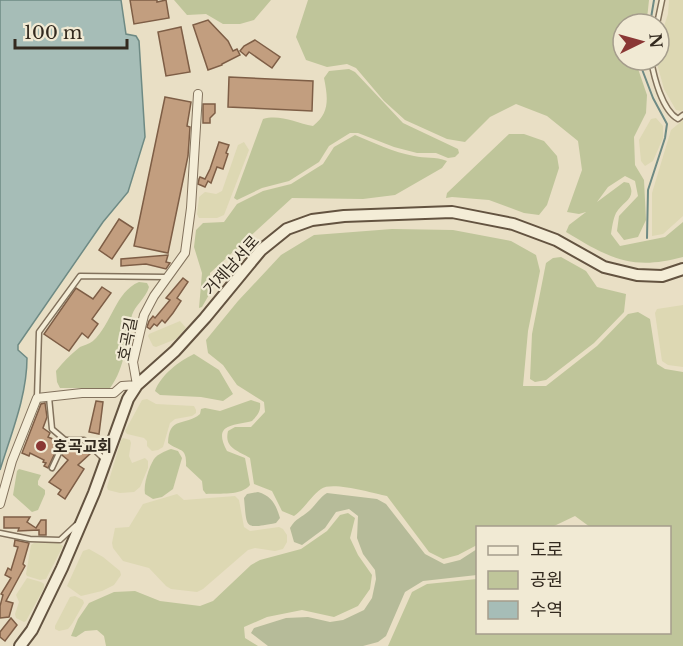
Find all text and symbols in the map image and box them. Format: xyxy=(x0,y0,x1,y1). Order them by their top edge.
scale bar xyxy=(15,12,128,50)
north arrow xyxy=(611,12,671,72)
text: 100 m xyxy=(24,22,82,44)
text: N xyxy=(645,32,667,49)
street label: 거제남서로 xyxy=(199,231,263,299)
street label: 호곡길 xyxy=(113,315,141,363)
place label: 호곡교회 xyxy=(53,436,112,456)
marker: 호곡교회 xyxy=(34,439,48,453)
legend xyxy=(476,526,671,634)
text: 도로 xyxy=(530,539,563,561)
text: 공원 xyxy=(530,569,563,591)
text: 수역 xyxy=(530,599,563,621)

